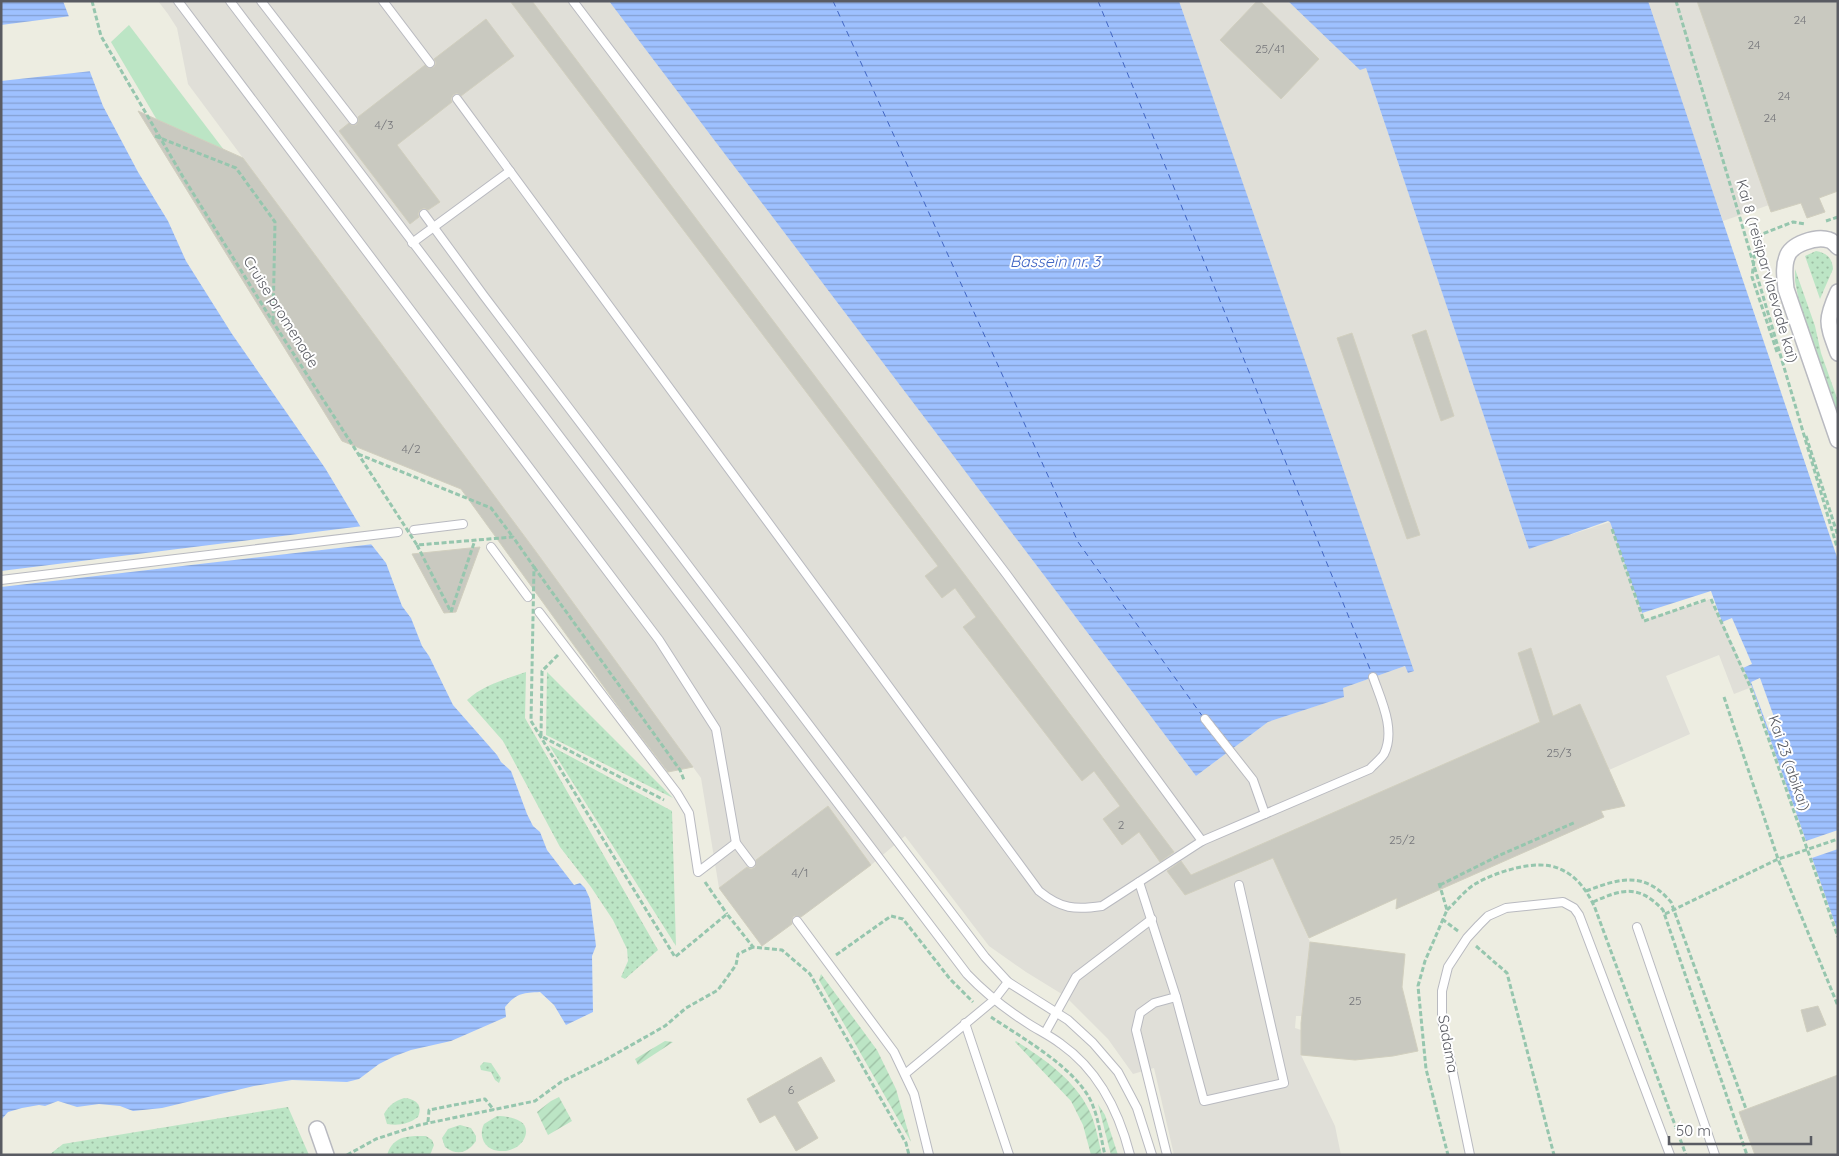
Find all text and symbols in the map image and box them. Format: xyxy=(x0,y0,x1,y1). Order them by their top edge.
house number: 24 xyxy=(1794,12,1806,27)
house number: 24 xyxy=(1748,37,1760,52)
house number: 25/41 xyxy=(1255,41,1285,56)
house number: 24 xyxy=(1778,88,1790,103)
house number: 24 xyxy=(1764,110,1776,125)
house number: 4/3 xyxy=(375,117,393,132)
street label: Kai 8 (reisiparvlaevade kai) xyxy=(1732,177,1803,365)
water label: Bassein nr. 3 xyxy=(1010,251,1102,271)
street label: Cruise promenade xyxy=(239,252,323,371)
house number: 4/2 xyxy=(401,441,421,456)
street label: Kai 23 (abikai) xyxy=(1764,713,1815,813)
house number: 25/3 xyxy=(1546,745,1572,760)
house number: 2 xyxy=(1118,817,1125,832)
house number: 25/2 xyxy=(1389,832,1415,847)
house number: 4/1 xyxy=(791,865,809,880)
house number: 25 xyxy=(1348,993,1362,1008)
street label: Sadama xyxy=(1434,1013,1463,1074)
house number: 6 xyxy=(788,1082,795,1097)
scale bar xyxy=(1669,1114,1812,1146)
text: 50 m xyxy=(1676,1121,1711,1140)

